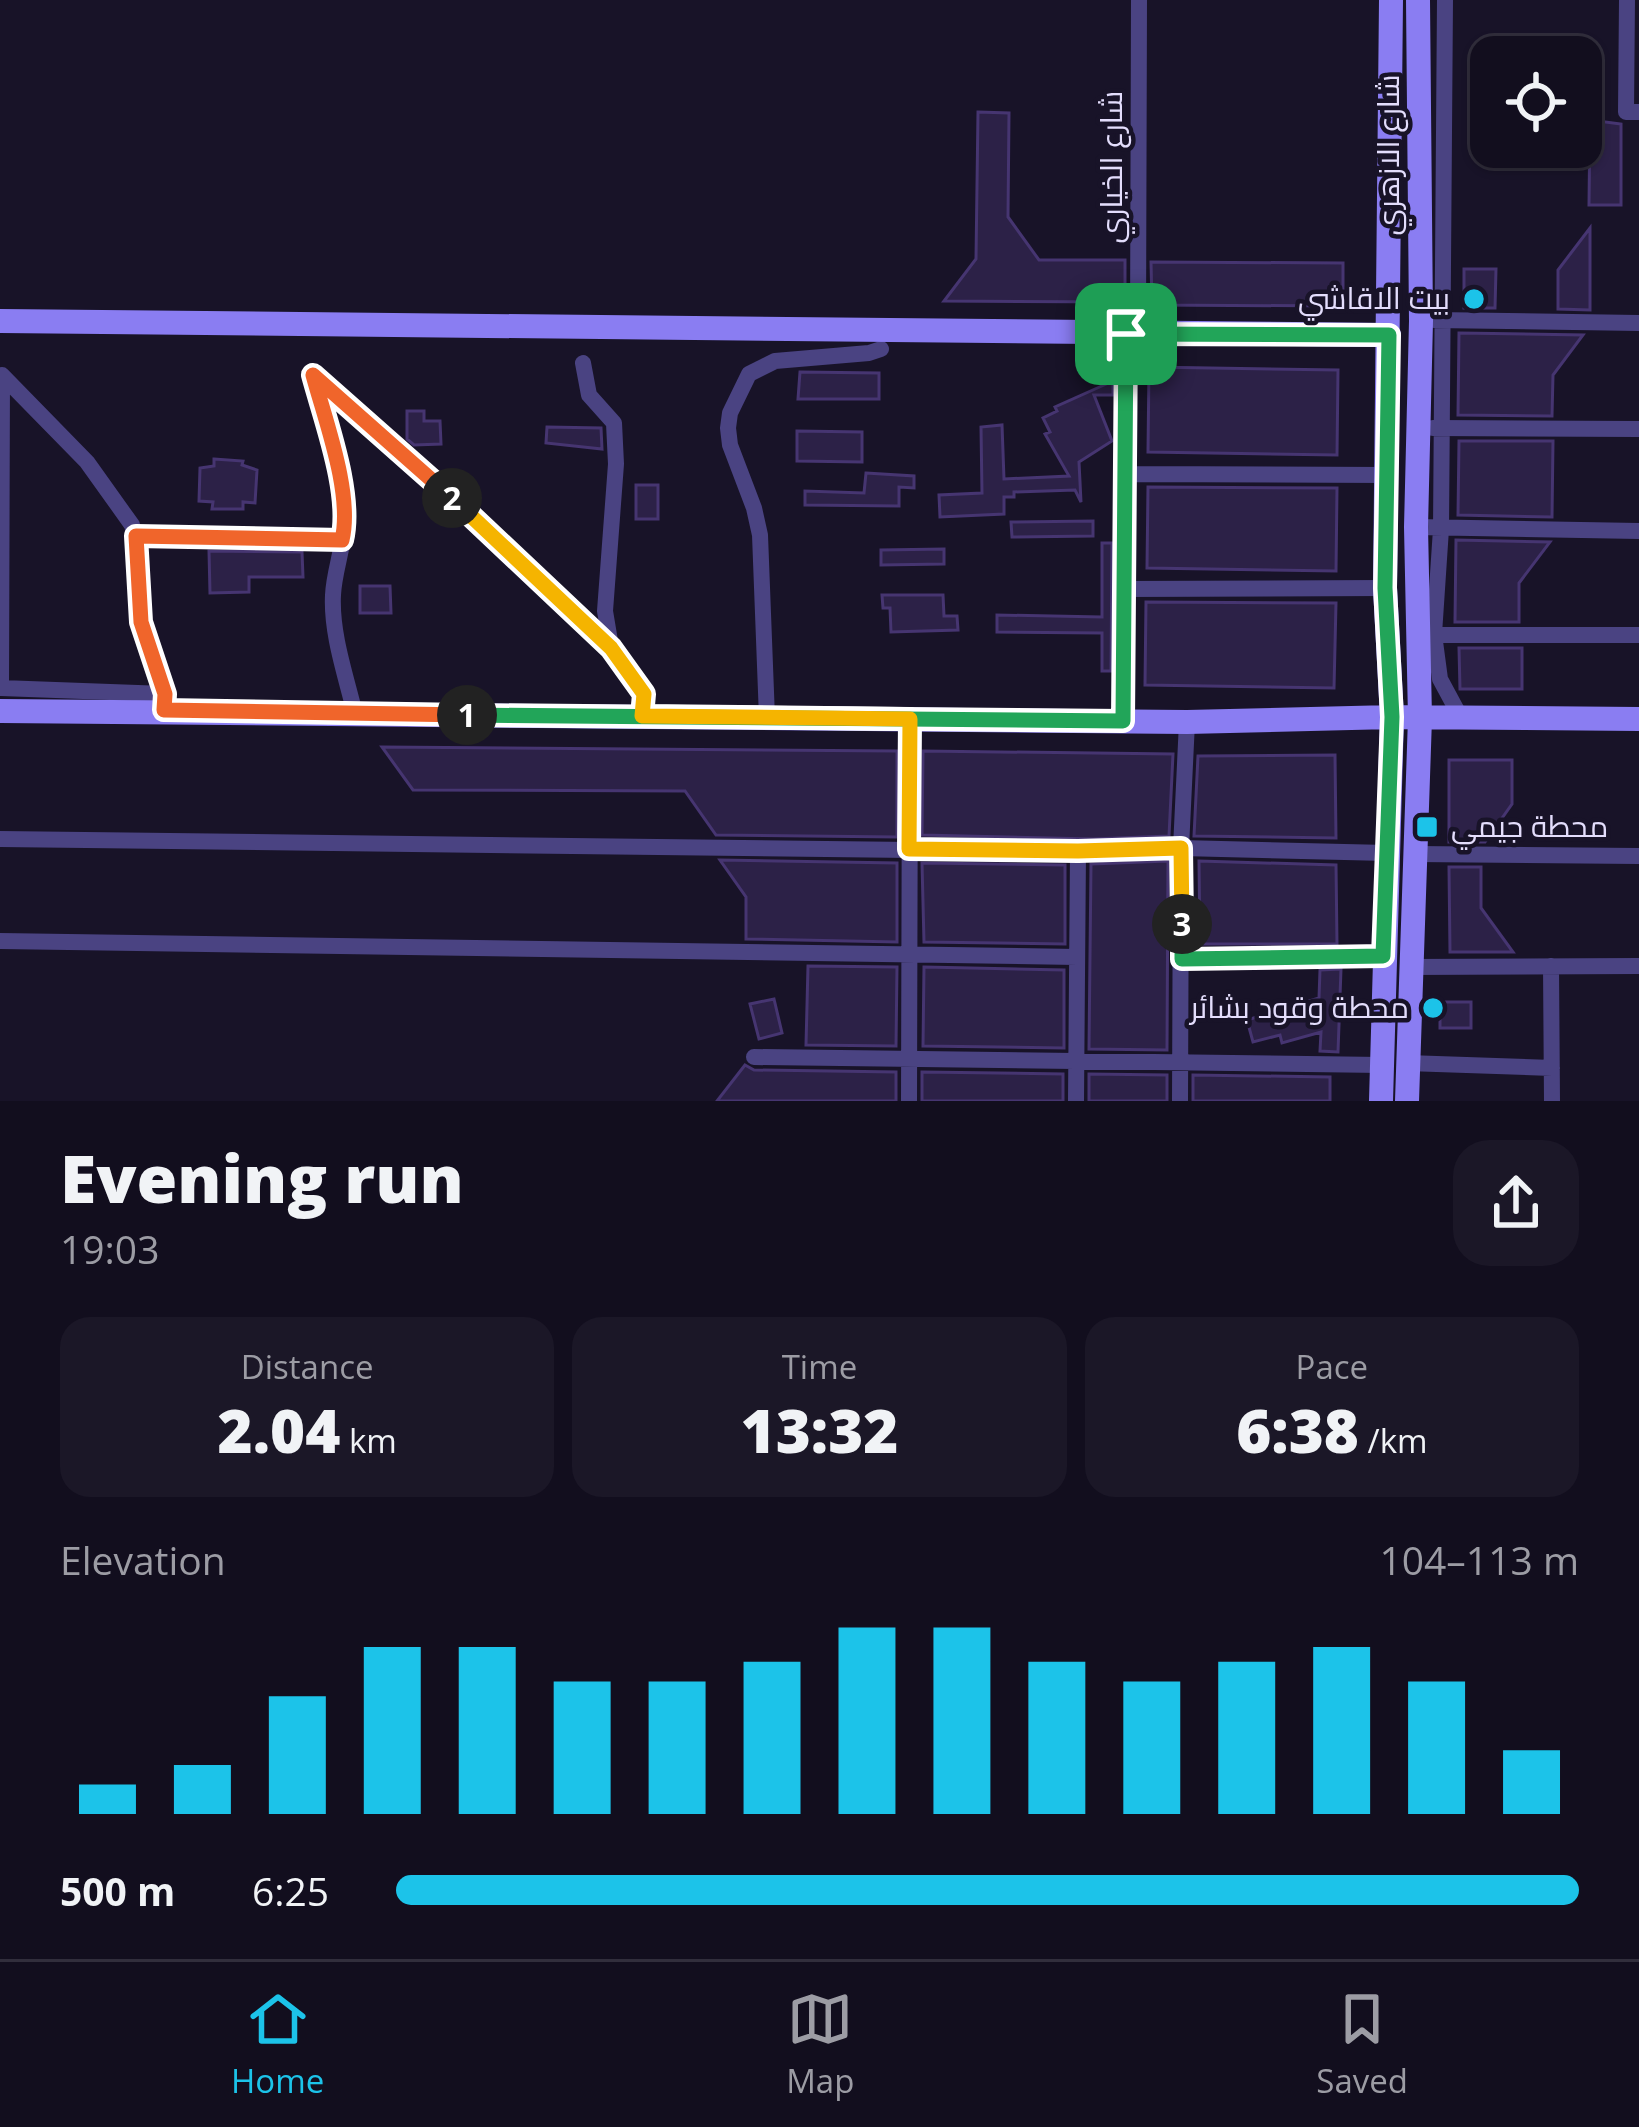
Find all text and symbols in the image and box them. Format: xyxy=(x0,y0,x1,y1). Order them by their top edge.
map controls xyxy=(1470,36,1602,168)
button: locate xyxy=(1470,36,1602,168)
street label: شارع الازهري xyxy=(1367,75,1412,235)
street label: شارع الخياري xyxy=(1090,91,1135,243)
place label: بيت الاقاشي xyxy=(1298,277,1450,321)
pin xyxy=(1075,283,1177,385)
marker: بيت الاقاشي xyxy=(1461,286,1487,312)
icon: arrive xyxy=(1093,301,1159,367)
pin: 2 xyxy=(422,468,482,528)
text: 2 xyxy=(443,475,461,520)
pin: 1 xyxy=(437,685,497,745)
text: 1 xyxy=(458,692,476,737)
place label: محطة جيمي xyxy=(1451,805,1608,850)
marker: محطة جيمي xyxy=(1414,814,1440,840)
pin: 3 xyxy=(1152,894,1212,954)
text: 3 xyxy=(1173,901,1191,946)
place label: محطة وقود بشائر xyxy=(1188,986,1409,1027)
marker: محطة وقود بشائر xyxy=(1420,995,1446,1021)
text: Evening run xyxy=(60,1132,464,1222)
button: share xyxy=(1453,1140,1579,1266)
text: 19:03 xyxy=(60,1222,159,1275)
text: Distance xyxy=(241,1344,374,1389)
text: Time xyxy=(782,1344,857,1389)
text: Pace xyxy=(1296,1344,1368,1389)
text: 2.04 xyxy=(218,1389,340,1471)
text: 13:32 xyxy=(741,1389,898,1471)
text: 6:38 xyxy=(1236,1389,1359,1471)
text: km xyxy=(340,1418,397,1463)
text: /km xyxy=(1359,1418,1428,1463)
text: Elevation xyxy=(60,1533,226,1586)
text: 104–113 m xyxy=(1379,1533,1579,1586)
text: 500 m xyxy=(60,1864,175,1917)
text: 6:25 xyxy=(252,1864,329,1917)
tab: Home xyxy=(231,1986,324,2103)
tab: Map xyxy=(786,1986,854,2103)
tab: Saved xyxy=(1316,1986,1408,2103)

